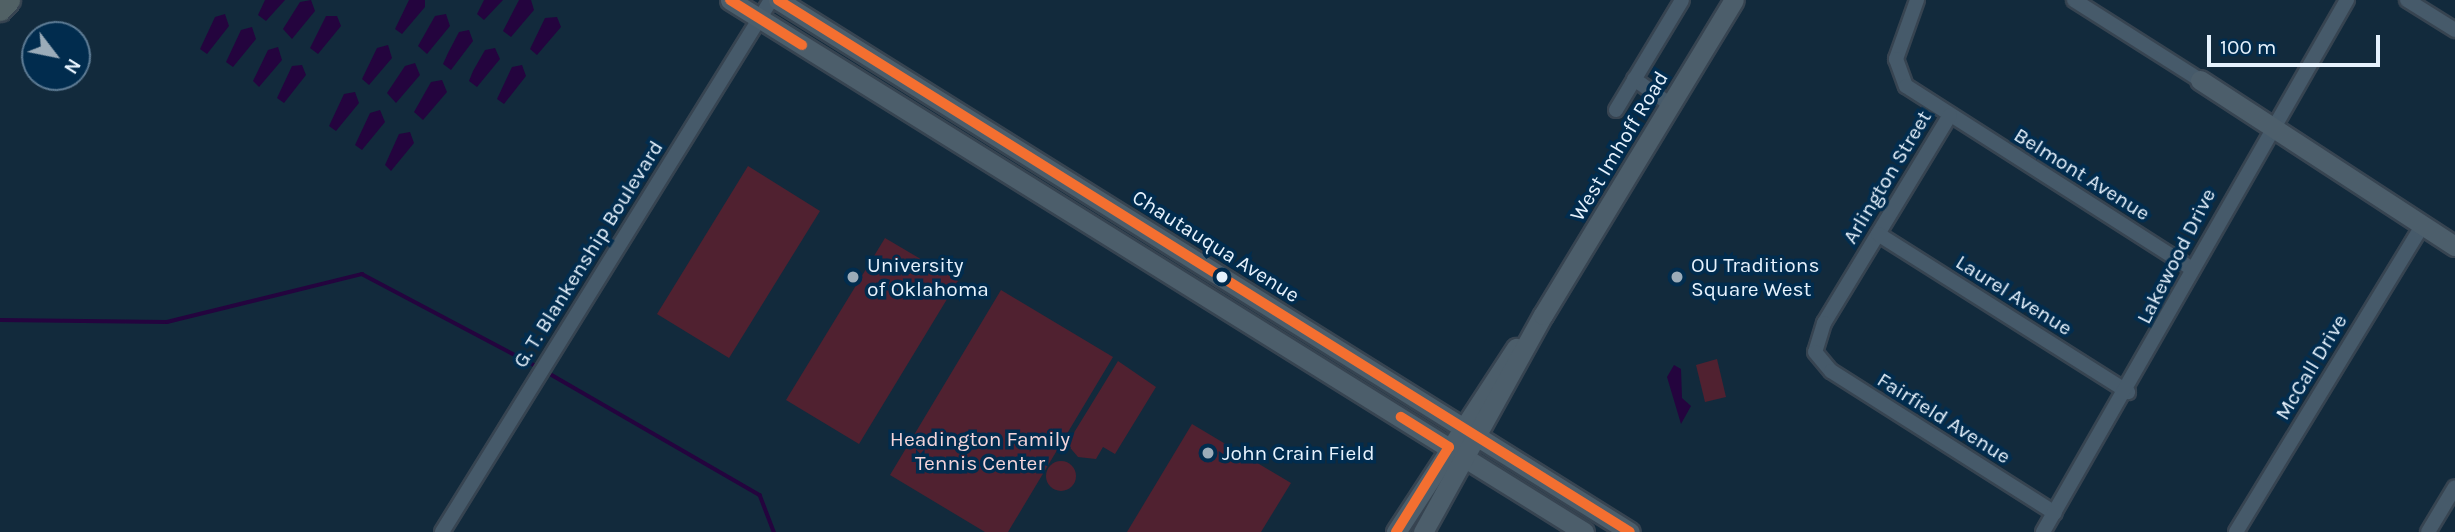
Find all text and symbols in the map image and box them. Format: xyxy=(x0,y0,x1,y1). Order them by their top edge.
north arrow xyxy=(21,21,91,91)
scale bar xyxy=(2210,21,2383,65)
text: 100 m xyxy=(2220,35,2277,59)
text: N xyxy=(59,54,85,78)
street label: West Imhoff Road xyxy=(1564,67,1674,225)
street label: Arlington Street xyxy=(1837,106,1937,248)
street label: Belmont Avenue xyxy=(2009,122,2155,226)
street label: G. T. Blankenship Boulevard xyxy=(508,136,668,372)
street label: Chautauqua Avenue xyxy=(1128,184,1304,308)
street label: Lakewood Drive xyxy=(2131,184,2221,328)
street label: Laurel Avenue xyxy=(1951,249,2077,341)
place label: University of Oklahoma xyxy=(867,252,989,302)
place label: OU Traditions Square West xyxy=(1691,252,1819,302)
marker: University of Oklahoma xyxy=(845,269,861,285)
marker: OU Traditions Square West xyxy=(1669,269,1685,285)
unlabelled marker xyxy=(1215,270,1229,284)
street label: McCall Drive xyxy=(2270,310,2352,424)
street label: Fairfield Avenue xyxy=(1873,367,2015,469)
park label: Headington Family Tennis Center xyxy=(890,426,1070,476)
place label: John Crain Field xyxy=(1222,440,1375,466)
marker: John Crain Field xyxy=(1200,445,1216,461)

